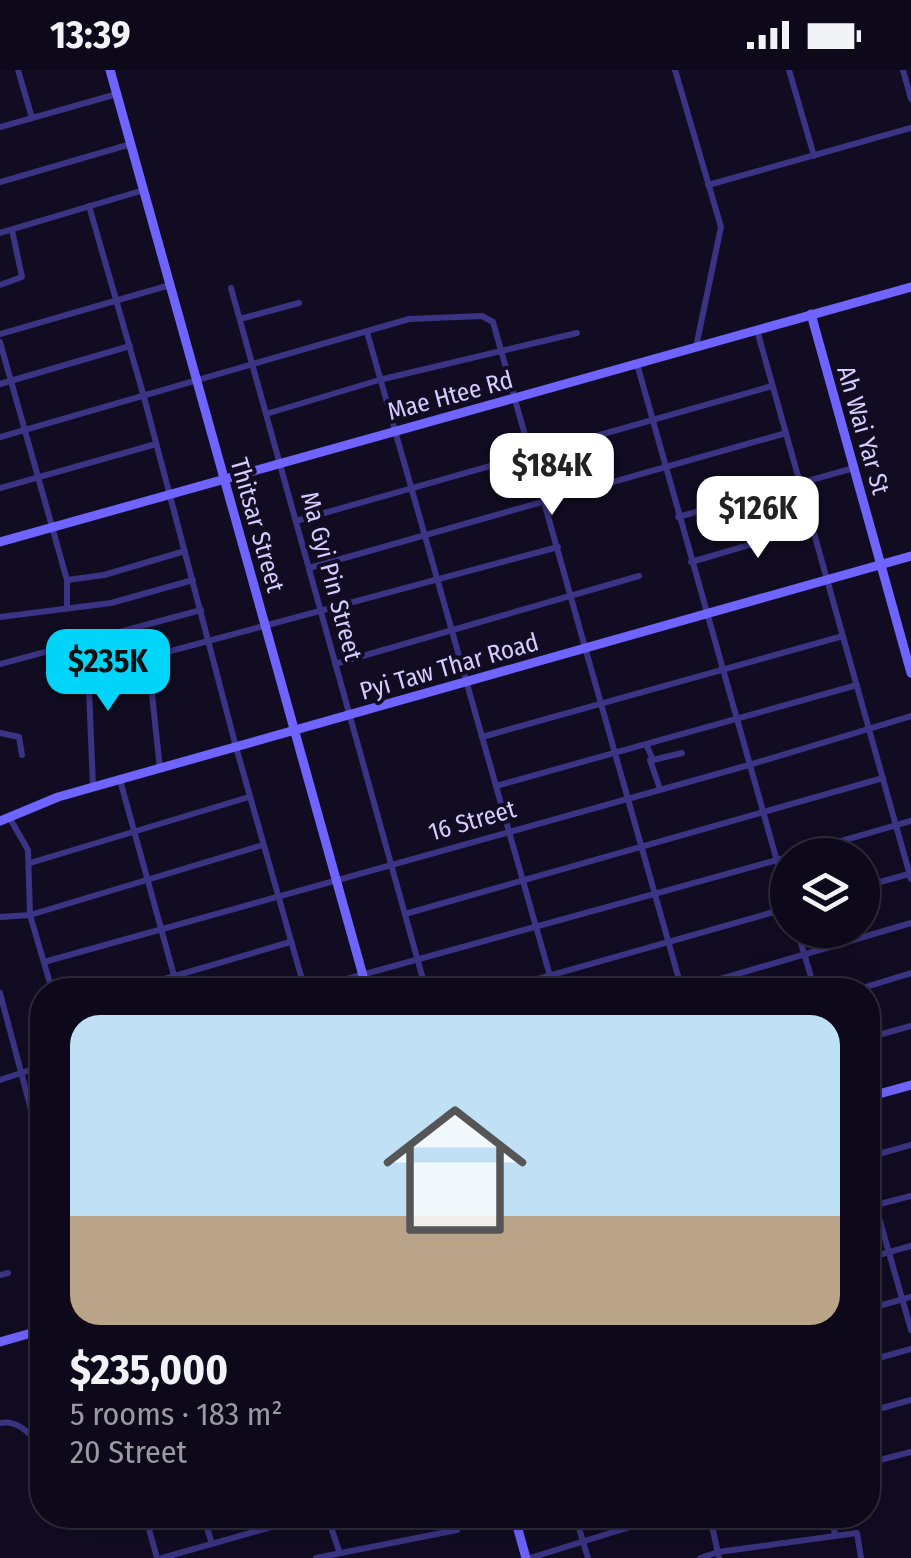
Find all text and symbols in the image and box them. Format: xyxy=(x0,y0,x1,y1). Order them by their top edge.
text: 13:39 xyxy=(50,12,131,58)
street label: Ah Wai Yar St xyxy=(830,362,896,499)
street label: Mae Htee Rd xyxy=(384,365,516,427)
pin: $184K xyxy=(482,433,622,518)
text: $184K xyxy=(512,446,592,484)
street label: Thitsar Street xyxy=(224,455,291,597)
pin: $126K xyxy=(688,476,828,561)
street label: Ma Gyi Pin Street xyxy=(294,489,368,665)
text: $126K xyxy=(719,489,797,527)
street label: Pyi Taw Thar Road xyxy=(356,627,542,707)
pin: $235K xyxy=(38,629,178,714)
text: $235K xyxy=(68,642,148,680)
street label: 16 Street xyxy=(425,794,520,848)
map controls xyxy=(770,838,880,948)
button: layers xyxy=(770,838,880,948)
icon: home xyxy=(365,1080,545,1260)
text: $235,000 xyxy=(70,1345,228,1395)
text: 5 rooms · 183 m² xyxy=(70,1395,283,1433)
text: 20 Street xyxy=(70,1433,187,1471)

